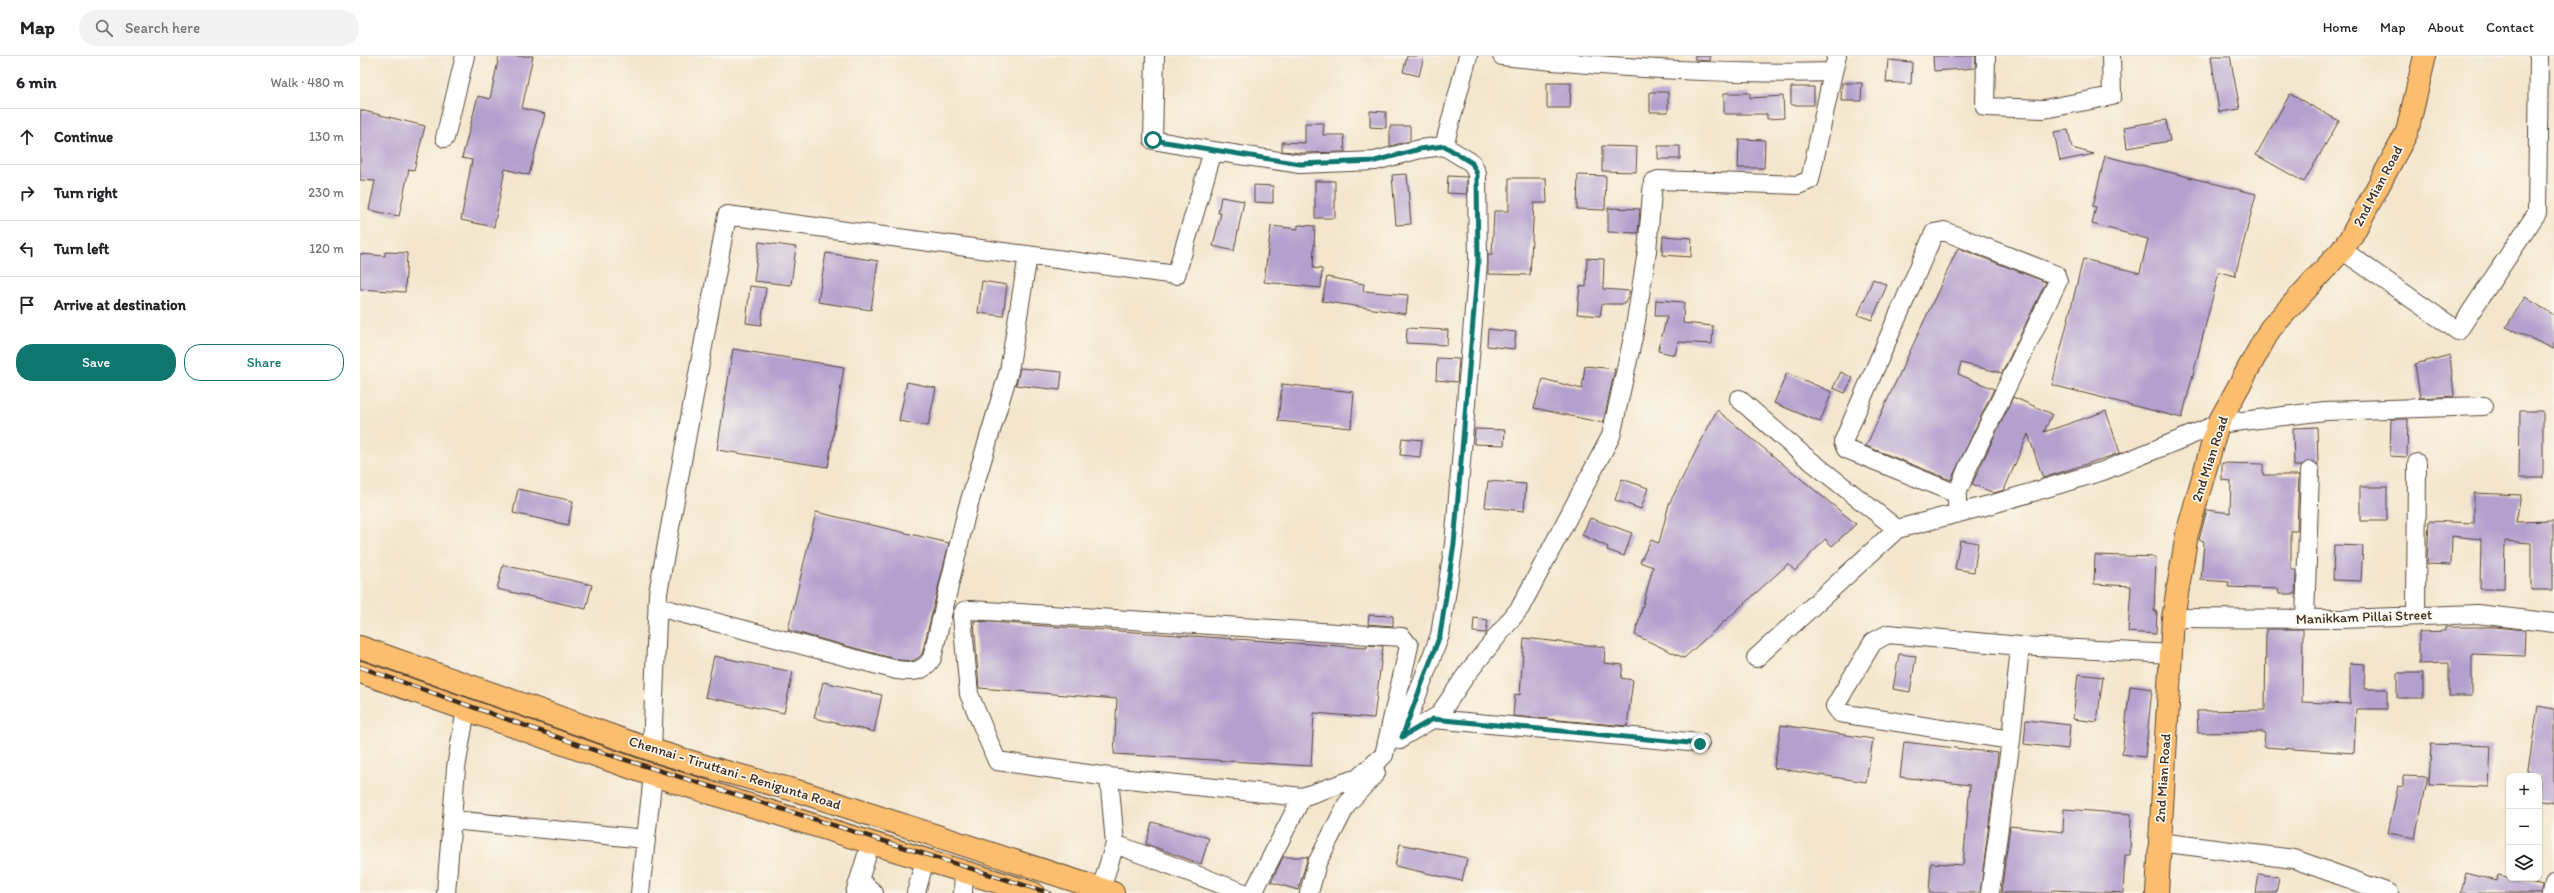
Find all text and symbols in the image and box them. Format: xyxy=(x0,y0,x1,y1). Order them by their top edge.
search box xyxy=(79,10,359,46)
text: Map xyxy=(20,16,55,39)
icon: search xyxy=(93,17,115,39)
text: Search here xyxy=(125,19,200,37)
text: Home xyxy=(2323,19,2358,36)
text: Map xyxy=(2380,19,2406,36)
text: About xyxy=(2428,19,2464,36)
text: Contact xyxy=(2486,19,2534,36)
text: 6 min xyxy=(16,72,57,92)
text: Walk · 480 m xyxy=(270,75,344,90)
icon: ahead xyxy=(16,126,38,148)
text: Continue xyxy=(54,128,113,146)
text: 130 m xyxy=(309,129,344,144)
route start xyxy=(1144,131,1162,149)
street label: 2nd Mian Road xyxy=(2350,142,2407,229)
icon: right xyxy=(16,182,38,204)
text: Turn right xyxy=(54,184,118,202)
text: 230 m xyxy=(308,185,344,200)
icon: left xyxy=(16,238,38,260)
text: Turn left xyxy=(54,240,109,258)
text: 120 m xyxy=(309,241,344,256)
icon: arrive xyxy=(16,294,38,316)
text: Arrive at destination xyxy=(54,296,186,314)
button: Save xyxy=(16,344,176,381)
button: Share xyxy=(184,344,344,381)
street label: 2nd Mian Road xyxy=(2188,414,2232,504)
street label: Manikkam Pillai Street xyxy=(2296,606,2432,628)
street label: Chennai - Tiruttani - Renigunta Road xyxy=(627,733,844,814)
street label: 2nd Mian Road xyxy=(2151,733,2175,823)
route end xyxy=(1691,735,1709,753)
map controls xyxy=(2506,773,2542,881)
button: + xyxy=(2506,773,2542,809)
button: − xyxy=(2506,809,2542,845)
button: layers xyxy=(2506,845,2542,881)

